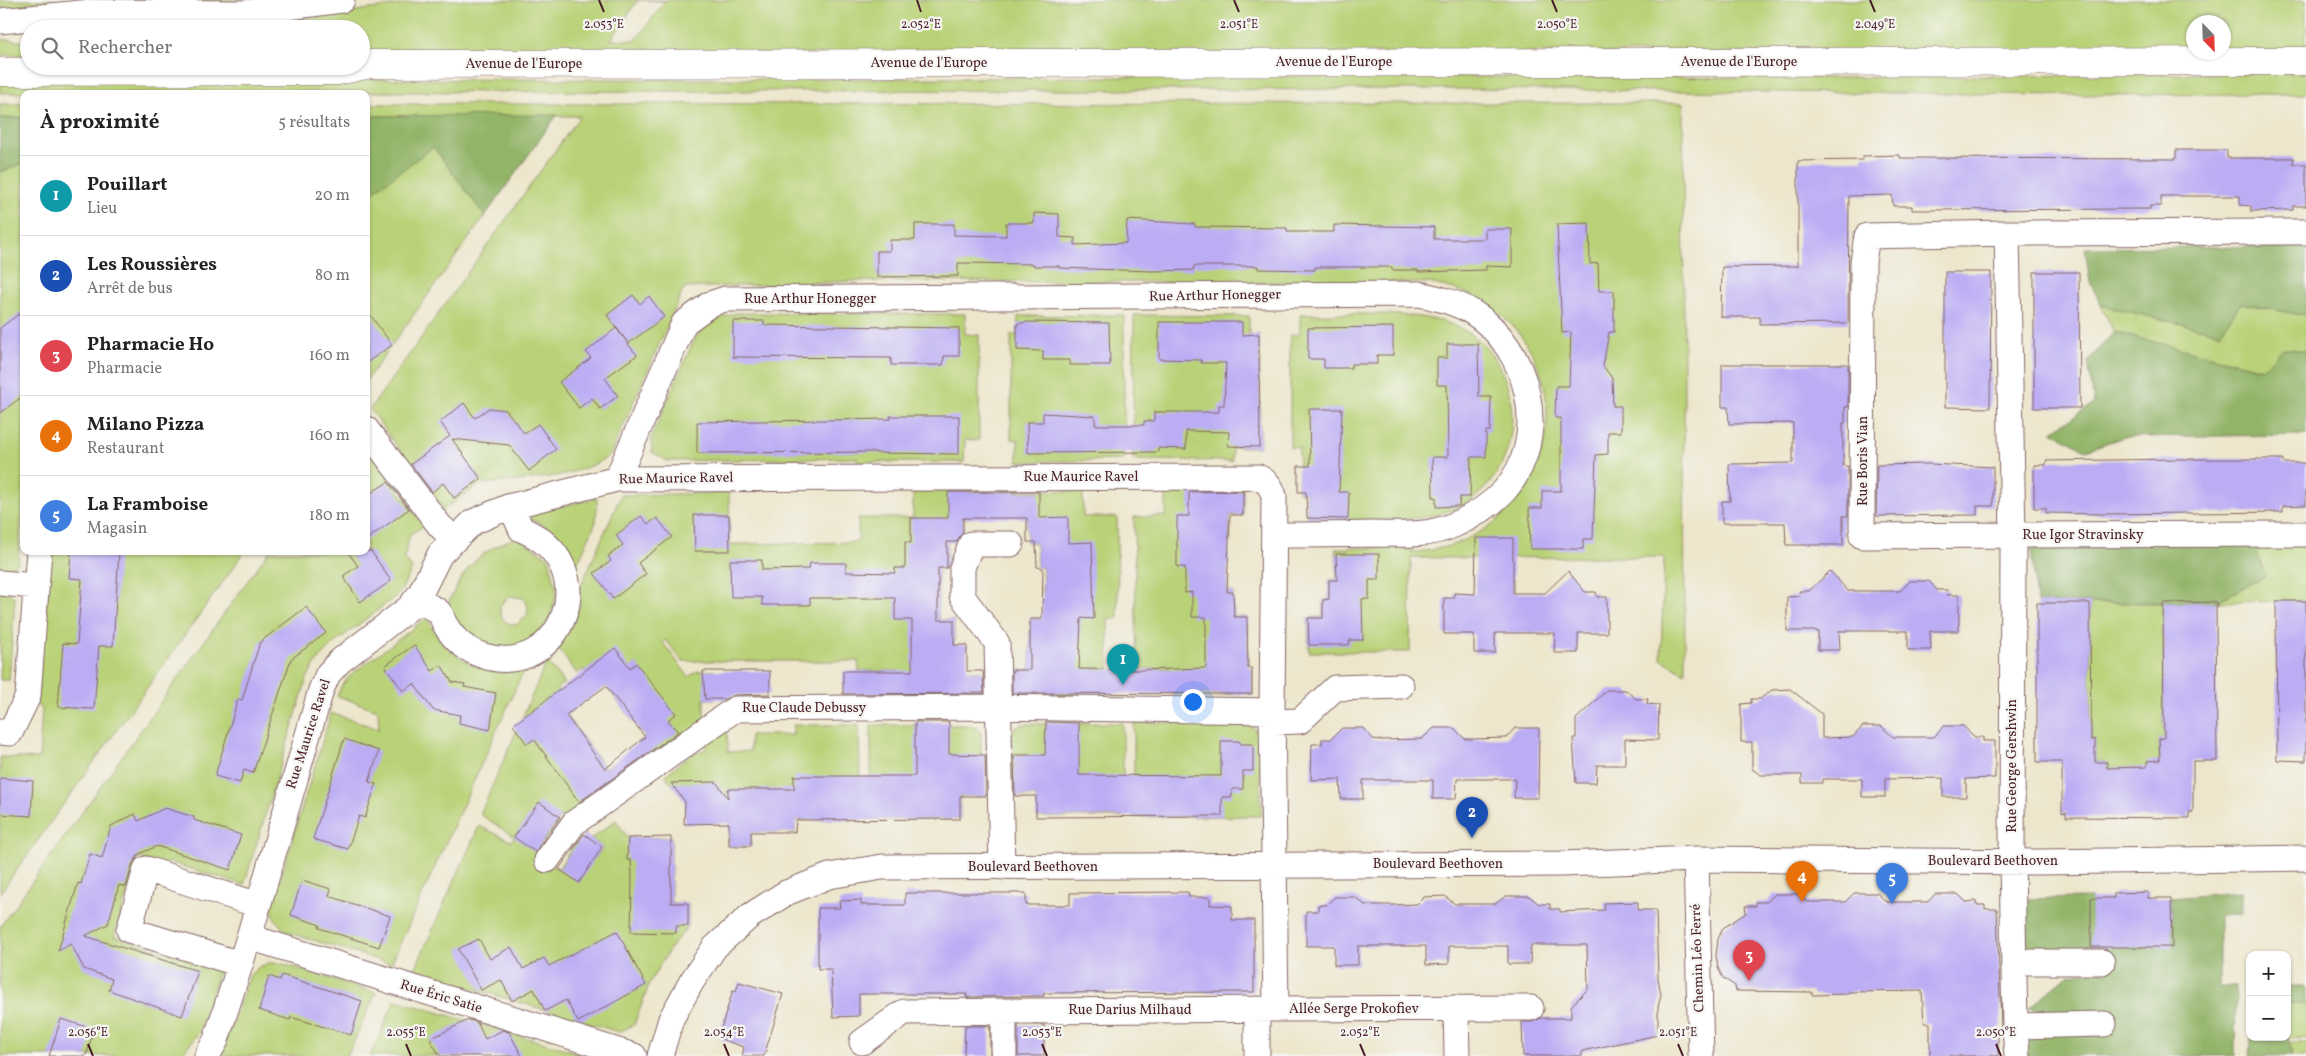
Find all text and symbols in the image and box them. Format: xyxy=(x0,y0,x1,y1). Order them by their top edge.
north arrow xyxy=(2186,15,2231,60)
text: 2.053°E xyxy=(584,17,624,33)
text: 2.052°E xyxy=(901,17,941,33)
text: 2.051°E xyxy=(1220,17,1258,33)
text: 2.050°E xyxy=(1537,17,1577,33)
text: 2.049°E xyxy=(1855,17,1895,33)
search box xyxy=(20,20,370,75)
icon: search xyxy=(38,34,66,62)
text: Rechercher xyxy=(78,35,172,61)
street label: Avenue de l'Europe xyxy=(1275,53,1393,72)
street label: Avenue de l'Europe xyxy=(1680,53,1798,72)
street label: Avenue de l'Europe xyxy=(870,54,988,73)
street label: Avenue de l'Europe xyxy=(465,55,583,74)
text: À proximité xyxy=(40,108,159,137)
text: 5 résultats xyxy=(278,112,350,134)
text: Pouillart xyxy=(87,172,167,198)
text: 1 xyxy=(53,185,59,207)
text: 20 m xyxy=(315,185,350,207)
text: Lieu xyxy=(87,198,117,220)
text: Les Roussières xyxy=(87,252,217,278)
text: 2 xyxy=(52,265,60,287)
text: 80 m xyxy=(315,265,350,287)
text: Arrêt de bus xyxy=(87,278,173,300)
street label: Rue Arthur Honegger xyxy=(1149,285,1281,307)
street label: Rue Arthur Honegger xyxy=(744,290,876,309)
text: Pharmacie Ho xyxy=(87,332,214,358)
text: 3 xyxy=(52,345,60,367)
text: 160 m xyxy=(309,345,350,367)
text: Pharmacie xyxy=(87,358,162,380)
text: Milano Pizza xyxy=(87,412,204,438)
street label: Rue Boris Vian xyxy=(1854,416,1873,506)
text: 4 xyxy=(51,425,61,447)
text: 160 m xyxy=(309,425,350,447)
text: Restaurant xyxy=(87,438,165,460)
street label: Rue Maurice Ravel xyxy=(618,468,734,490)
street label: Rue Maurice Ravel xyxy=(1024,468,1138,487)
text: La Framboise xyxy=(87,492,208,518)
text: 5 xyxy=(52,505,60,527)
text: 180 m xyxy=(309,505,350,527)
text: Magasin xyxy=(87,518,147,540)
street label: Rue Igor Stravinsky xyxy=(2022,526,2144,545)
pin: 1 xyxy=(1107,644,1139,685)
street label: Rue Maurice Ravel xyxy=(282,676,336,792)
your location xyxy=(1180,689,1206,715)
street label: Rue Claude Debussy xyxy=(742,699,866,718)
street label: Rue George Gershwin xyxy=(2003,699,2022,833)
pin: 2 xyxy=(1456,797,1488,838)
street label: Boulevard Beethoven xyxy=(1928,852,2058,871)
street label: Boulevard Beethoven xyxy=(1373,855,1503,874)
street label: Boulevard Beethoven xyxy=(968,858,1098,877)
pin: 4 xyxy=(1786,861,1818,902)
pin: 5 xyxy=(1876,863,1908,904)
street label: Chemin Léo Ferré xyxy=(1687,903,1709,1013)
pin: 3 xyxy=(1733,940,1765,981)
map controls xyxy=(2246,951,2291,1041)
button: + xyxy=(2246,951,2291,996)
street label: Rue Éric Satie xyxy=(398,976,485,1019)
button: − xyxy=(2246,996,2291,1041)
street label: Allée Serge Prokofiev xyxy=(1289,1000,1420,1019)
street label: Rue Darius Milhaud xyxy=(1068,1001,1192,1020)
text: 2.056°E xyxy=(68,1025,108,1041)
text: 2.055°E xyxy=(386,1025,426,1041)
text: 2.054°E xyxy=(704,1025,744,1041)
text: 2.053°E xyxy=(1022,1025,1062,1041)
text: 2.052°E xyxy=(1340,1025,1380,1041)
text: 2.051°E xyxy=(1659,1025,1697,1041)
text: 2.050°E xyxy=(1976,1025,2016,1041)

